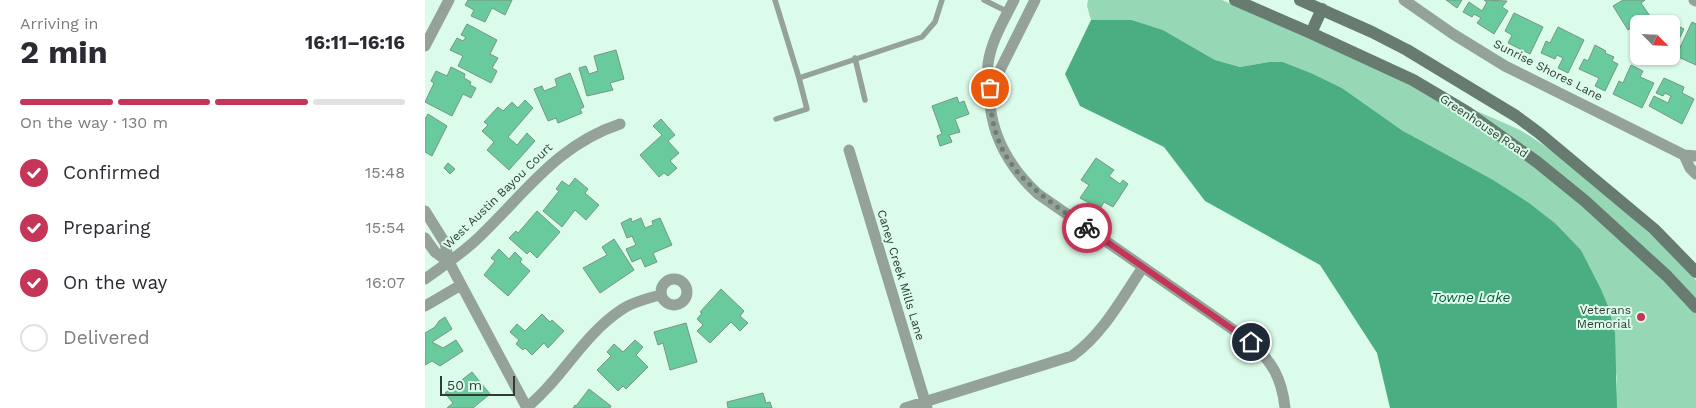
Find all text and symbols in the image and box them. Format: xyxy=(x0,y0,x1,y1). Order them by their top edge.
text: Arriving in xyxy=(20,14,98,33)
north arrow xyxy=(1630,15,1680,65)
map controls xyxy=(1630,15,1680,65)
text: 16:11–16:16 xyxy=(305,31,405,54)
text: 2 min xyxy=(20,33,108,71)
street label: Sunrise Shores Lane xyxy=(1491,36,1605,104)
pin xyxy=(969,67,1011,109)
icon: bag xyxy=(976,74,1004,102)
street label: Greenhouse Road xyxy=(1437,91,1531,161)
text: On the way · 130 m xyxy=(20,113,168,132)
street label: West Austin Bayou Court xyxy=(441,140,555,252)
icon: check xyxy=(20,159,48,187)
text: Confirmed xyxy=(63,161,160,184)
text: 15:48 xyxy=(365,163,405,182)
courier xyxy=(1062,203,1112,253)
street label: Caney Creek Mills Lane xyxy=(874,208,928,342)
icon: check xyxy=(20,214,48,242)
icon: bike xyxy=(1073,214,1101,242)
text: Preparing xyxy=(63,216,150,239)
text: 15:54 xyxy=(366,218,405,237)
icon: check xyxy=(20,269,48,297)
text: On the way xyxy=(63,271,167,294)
text: 16:07 xyxy=(366,273,405,292)
water label: Towne Lake xyxy=(1432,289,1510,305)
place label: Veterans Memorial xyxy=(1577,303,1631,331)
marker: Veterans Memorial xyxy=(1635,311,1647,323)
pin xyxy=(1230,321,1272,363)
text: Delivered xyxy=(63,326,150,349)
icon: home xyxy=(1237,328,1265,356)
scale bar xyxy=(440,373,515,396)
text: 50 m xyxy=(447,377,482,393)

